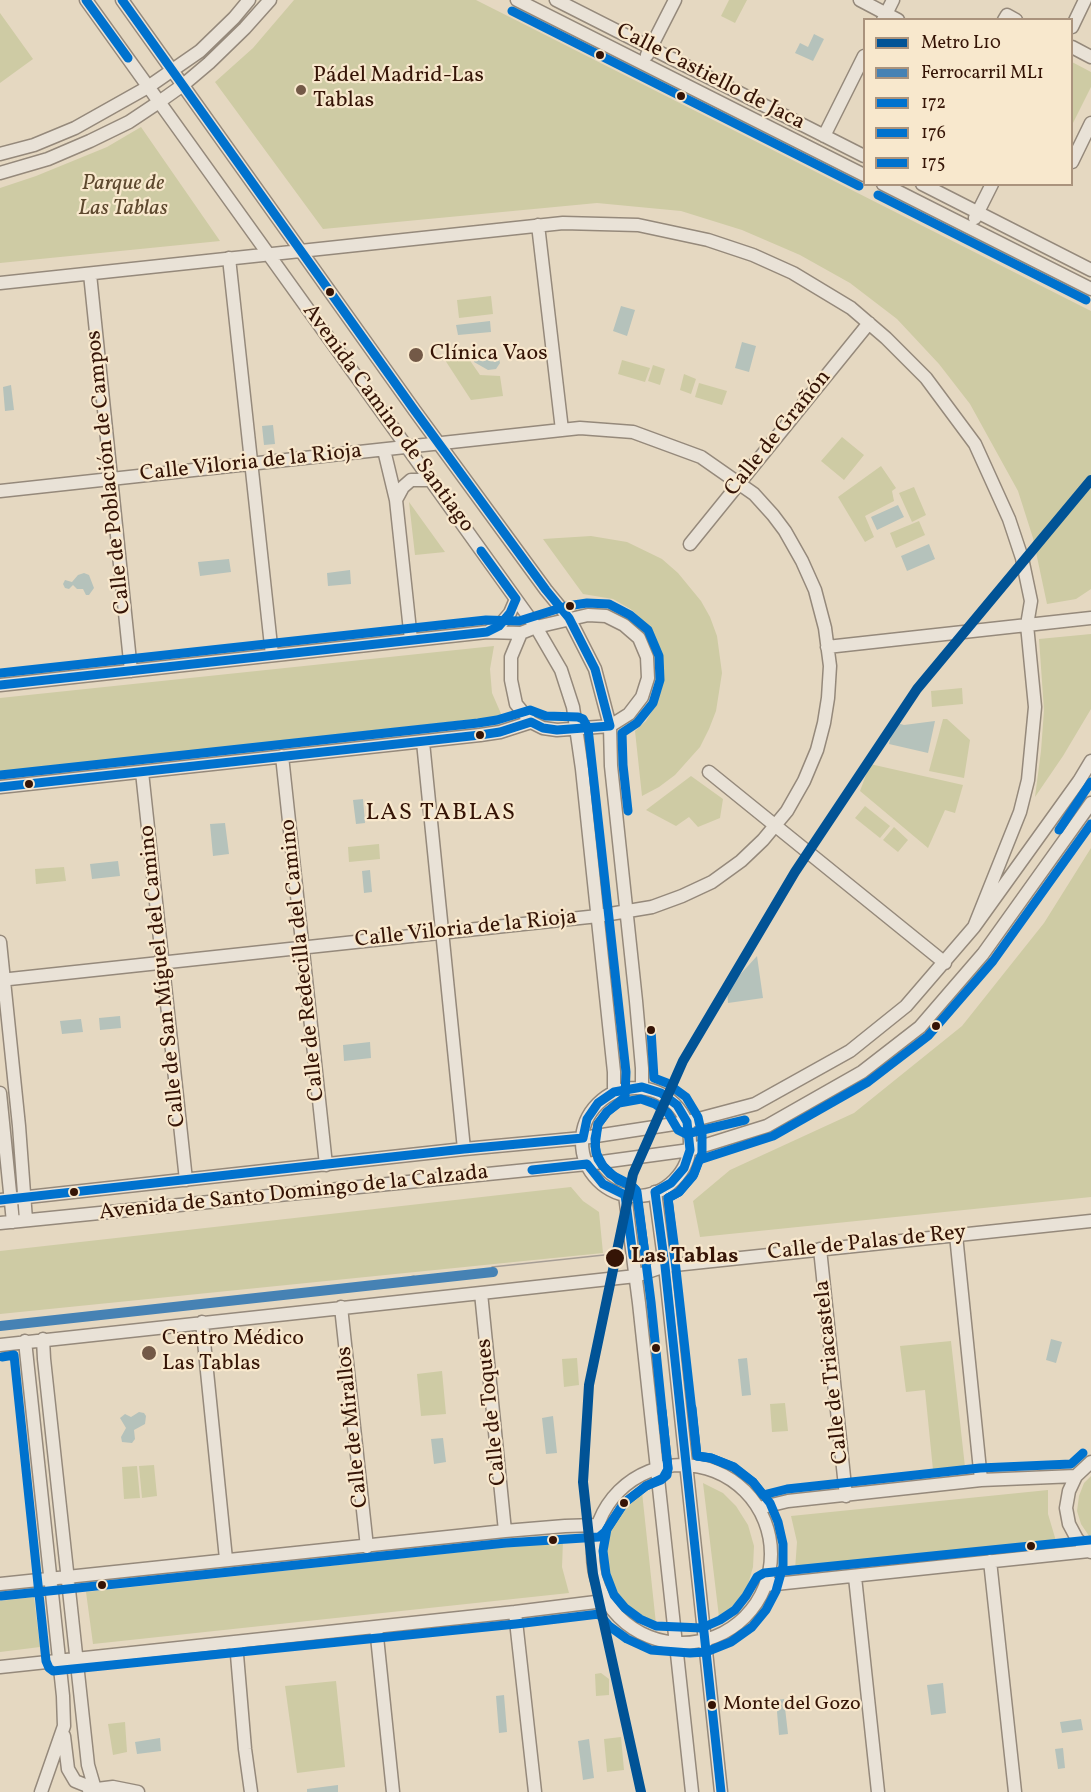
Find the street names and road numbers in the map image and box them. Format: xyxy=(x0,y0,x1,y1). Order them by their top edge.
street label: Calle Castiello de Jaca xyxy=(611,19,809,137)
street label: Avenida Camino de Santiago xyxy=(295,300,479,538)
street label: Calle de Población de Campos xyxy=(82,329,138,615)
street label: Calle de Grañón xyxy=(720,366,838,502)
street label: Calle Viloria de la Rioja xyxy=(139,439,363,489)
street label: Calle de Redecilla del Camino xyxy=(276,818,332,1102)
street label: Calle de San Miguel del Camino xyxy=(135,824,193,1128)
street label: Calle Viloria de la Rioja xyxy=(354,905,578,955)
street label: Avenida de Santo Domingo de la Calzada xyxy=(98,1160,490,1228)
street label: Calle de Palas de Rey xyxy=(766,1220,968,1268)
street label: Calle de Triacastela xyxy=(810,1279,856,1465)
street label: Calle de Toques xyxy=(472,1337,514,1487)
street label: Calle de Mirallos xyxy=(332,1345,376,1509)

